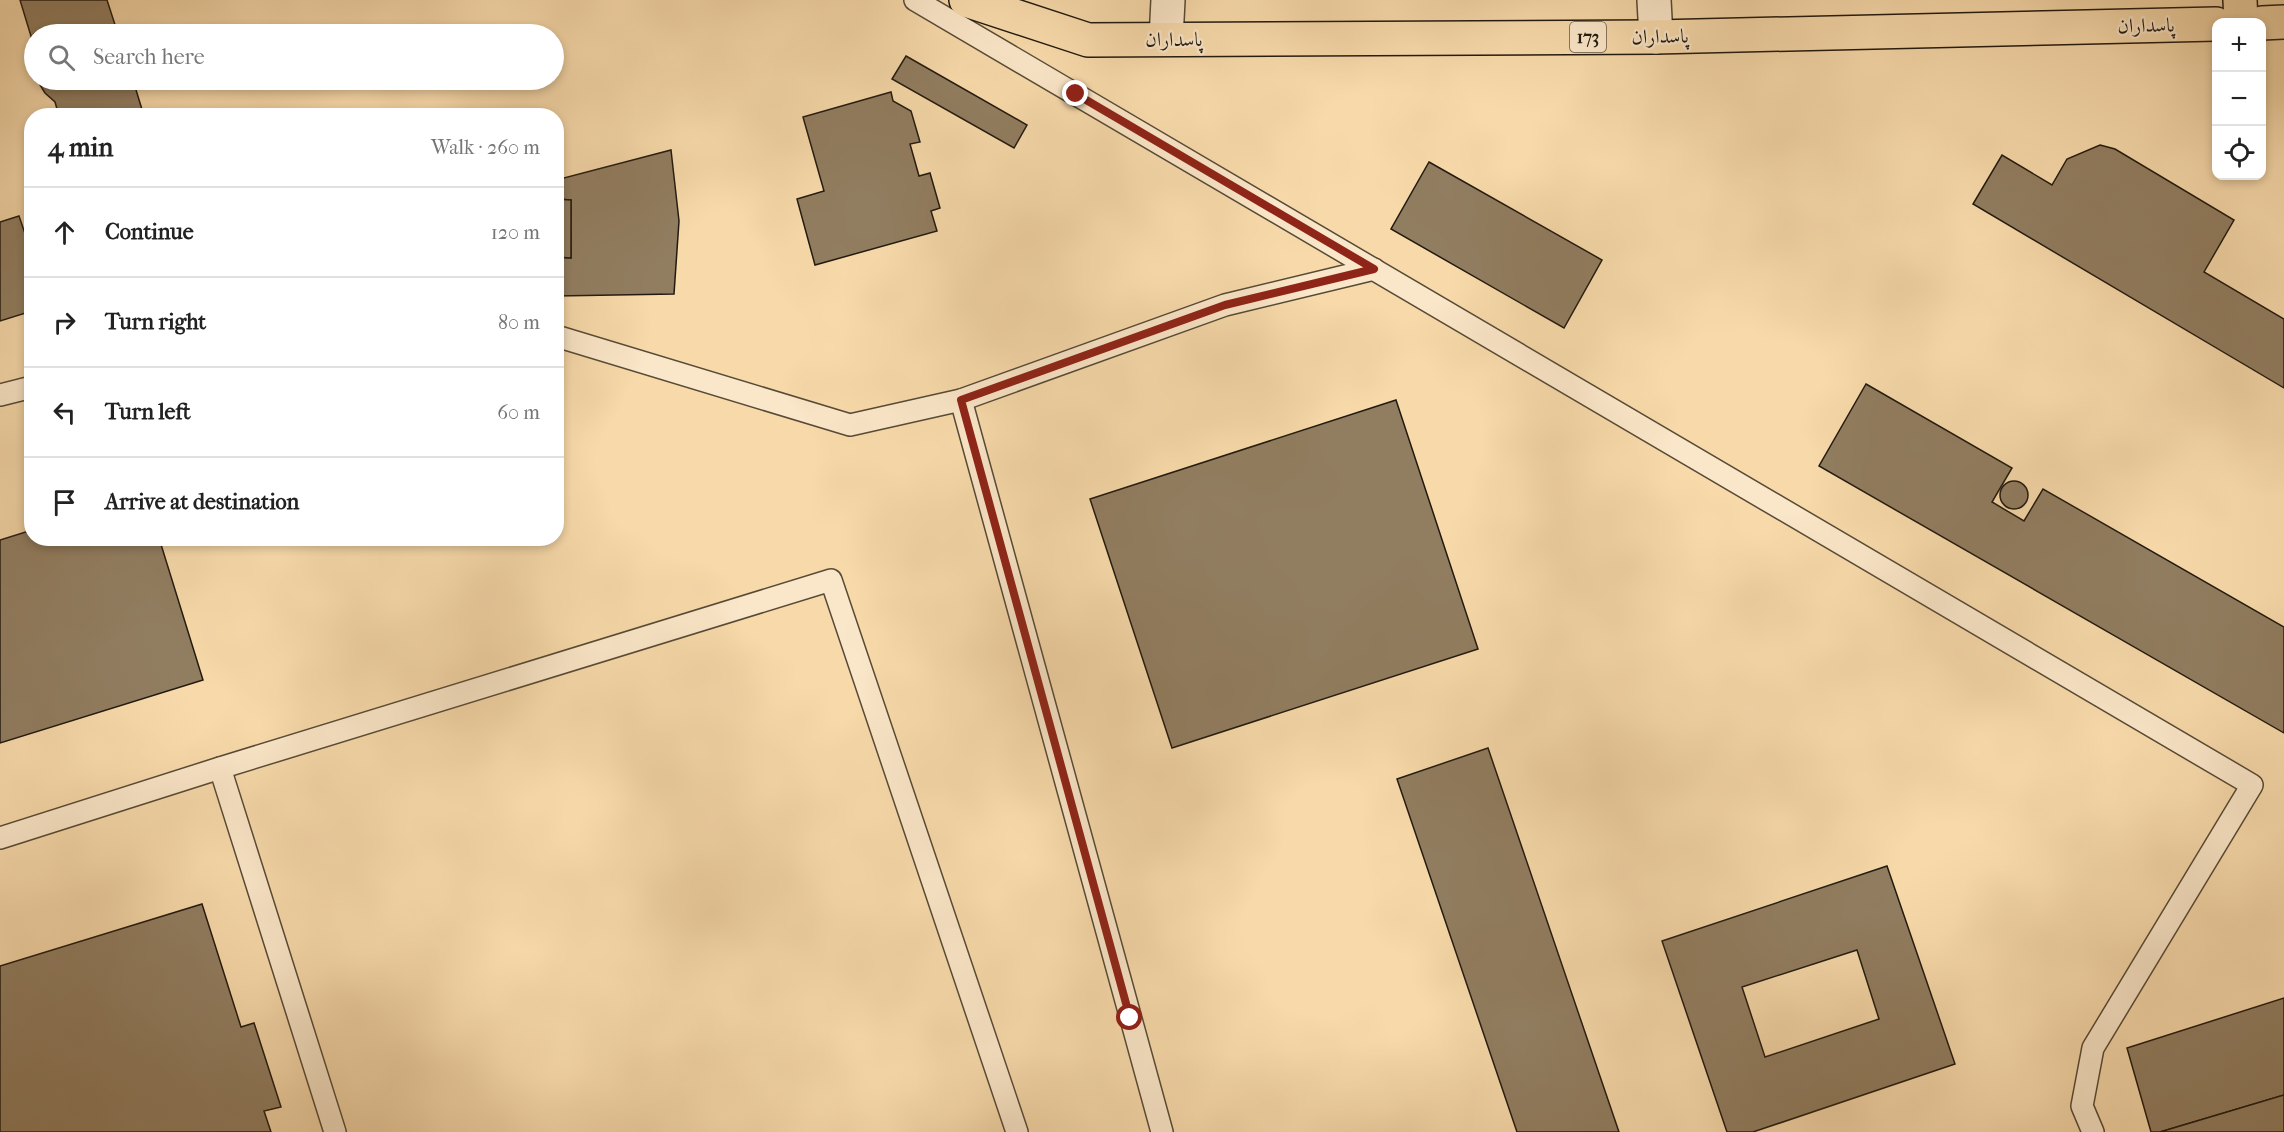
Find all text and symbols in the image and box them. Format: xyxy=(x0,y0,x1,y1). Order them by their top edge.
street label: پاسداران xyxy=(2117,13,2176,40)
map controls xyxy=(2212,18,2266,180)
button: + xyxy=(2212,18,2266,72)
road number: 173 xyxy=(1570,22,1606,52)
search box xyxy=(24,24,564,90)
street label: پاسداران xyxy=(1631,24,1690,51)
street label: پاسداران xyxy=(1145,28,1204,54)
icon: search xyxy=(45,41,78,74)
text: Search here xyxy=(93,44,205,70)
button: − xyxy=(2212,72,2266,126)
route end xyxy=(1062,80,1088,106)
button: locate xyxy=(2212,126,2266,180)
text: 4 min xyxy=(48,132,113,163)
text: Walk · 260 m xyxy=(431,136,540,159)
icon: ahead xyxy=(48,216,81,249)
text: Continue xyxy=(105,219,194,245)
text: 120 m xyxy=(491,221,540,244)
icon: right xyxy=(48,306,81,339)
text: Turn right xyxy=(105,309,206,335)
text: 80 m xyxy=(498,311,540,334)
icon: left xyxy=(48,396,81,429)
text: Turn left xyxy=(105,399,191,425)
text: 60 m xyxy=(497,401,540,424)
icon: arrive xyxy=(48,486,81,519)
text: Arrive at destination xyxy=(105,489,299,515)
route start xyxy=(1116,1004,1142,1030)

